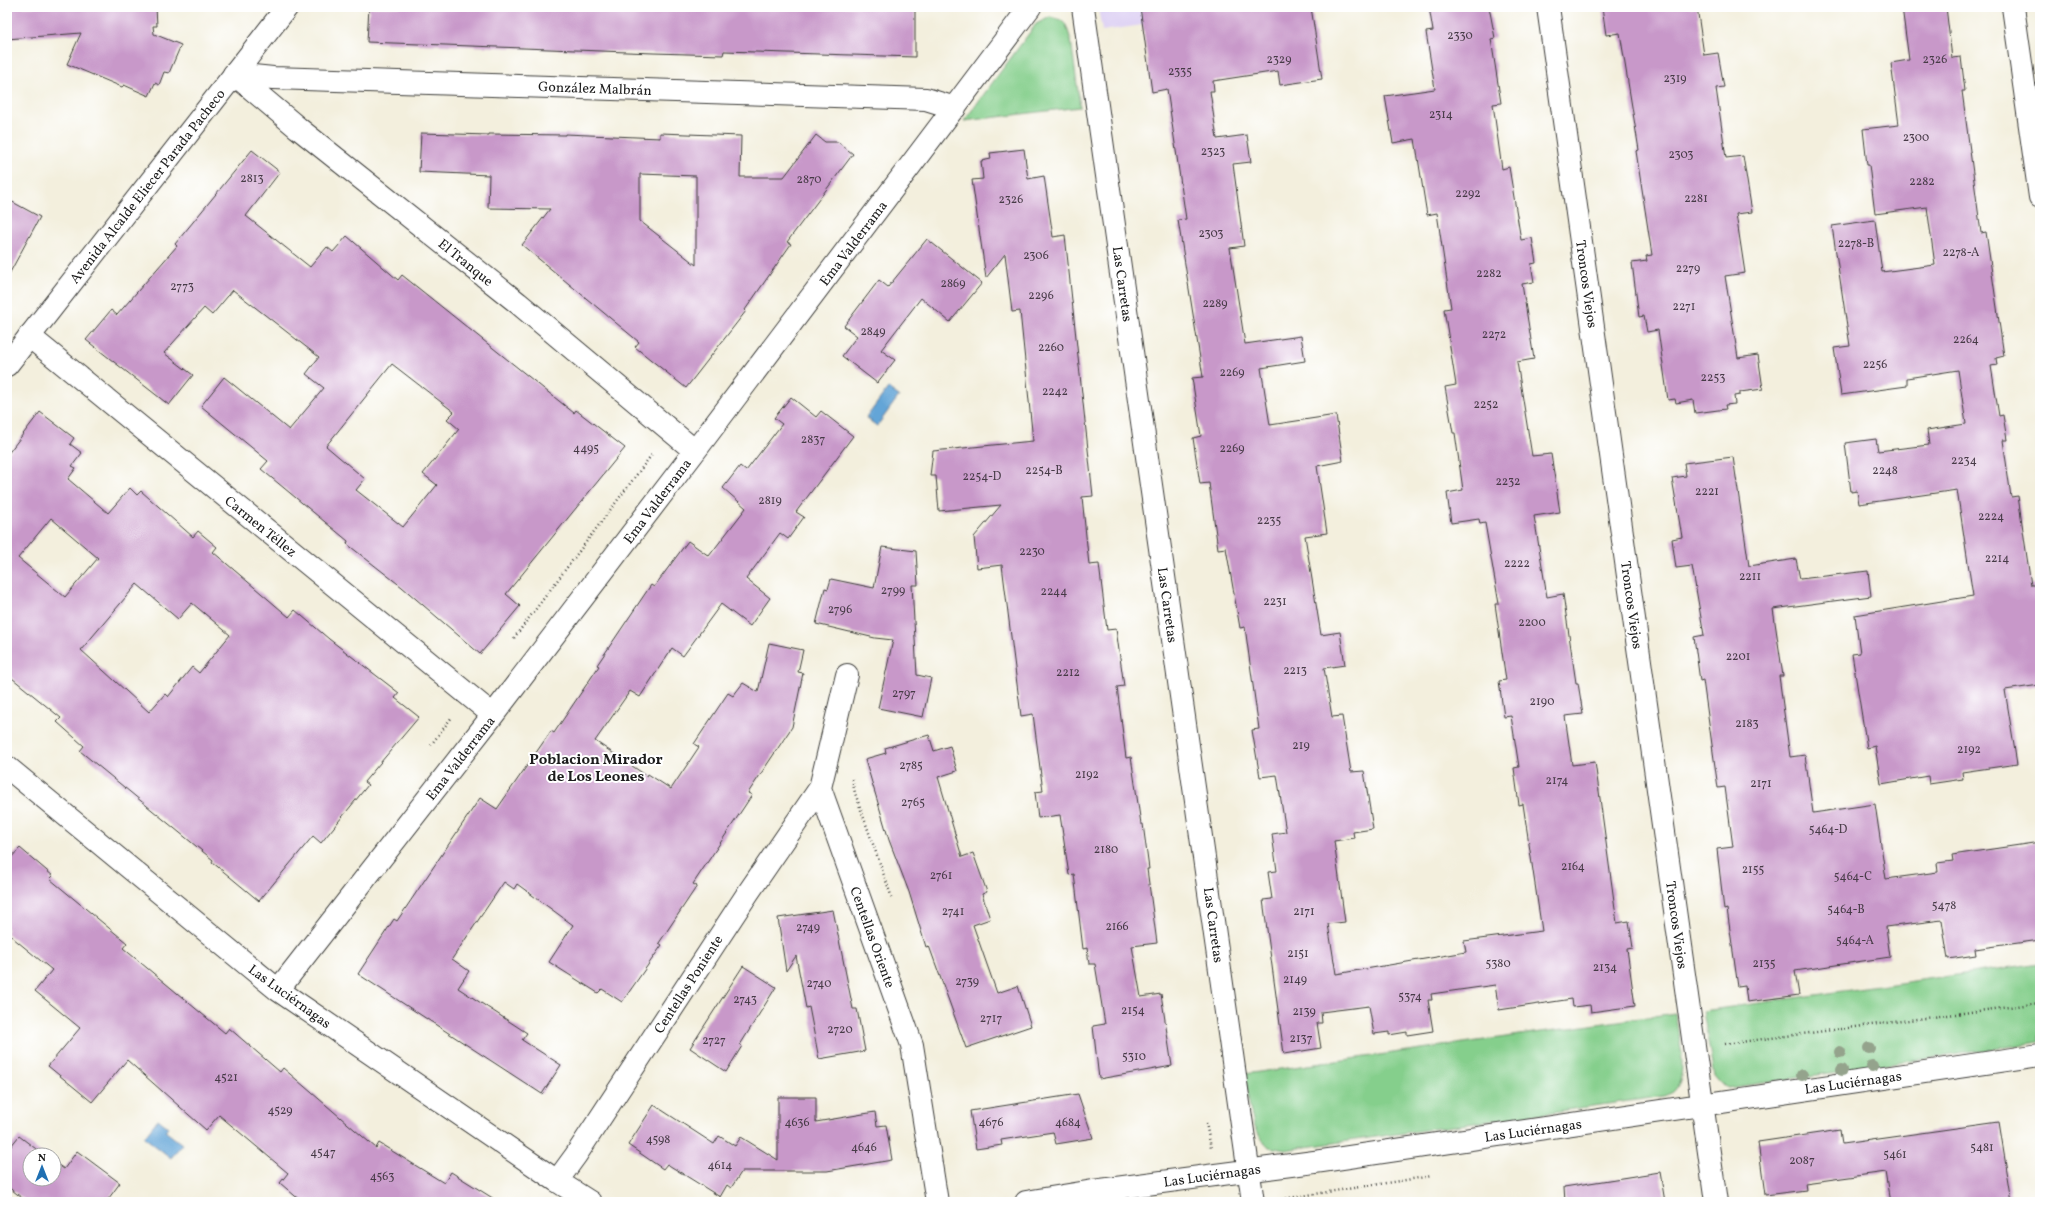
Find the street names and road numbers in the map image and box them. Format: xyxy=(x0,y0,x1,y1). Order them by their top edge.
street label: González Malbrán xyxy=(538,78,652,101)
street label: Avenida Alcalde Eliecer Parada Pacheco xyxy=(66,86,230,288)
street label: Ema Valderrama xyxy=(816,197,893,290)
street label: El Tranque xyxy=(433,235,497,292)
street label: Troncos Viejos xyxy=(1570,239,1601,329)
street label: Las Carretas xyxy=(1107,245,1136,323)
street label: Ema Valderrama xyxy=(620,455,697,548)
street label: Carmen Téllez xyxy=(220,492,300,562)
street label: Troncos Viejos xyxy=(1615,560,1646,650)
street label: Las Carretas xyxy=(1152,566,1181,644)
street label: Ema Valderrama xyxy=(422,713,500,805)
street label: Troncos Viejos xyxy=(1660,880,1691,970)
street label: Centellas Oriente xyxy=(844,884,899,991)
street label: Las Carretas xyxy=(1198,886,1227,964)
street label: Centellas Poniente xyxy=(650,932,728,1038)
street label: Las Luciérnagas xyxy=(244,961,334,1034)
street label: Las Luciérnagas xyxy=(1803,1067,1903,1100)
street label: Las Luciérnagas xyxy=(1483,1115,1583,1148)
street label: Las Luciérnagas xyxy=(1162,1160,1262,1193)

